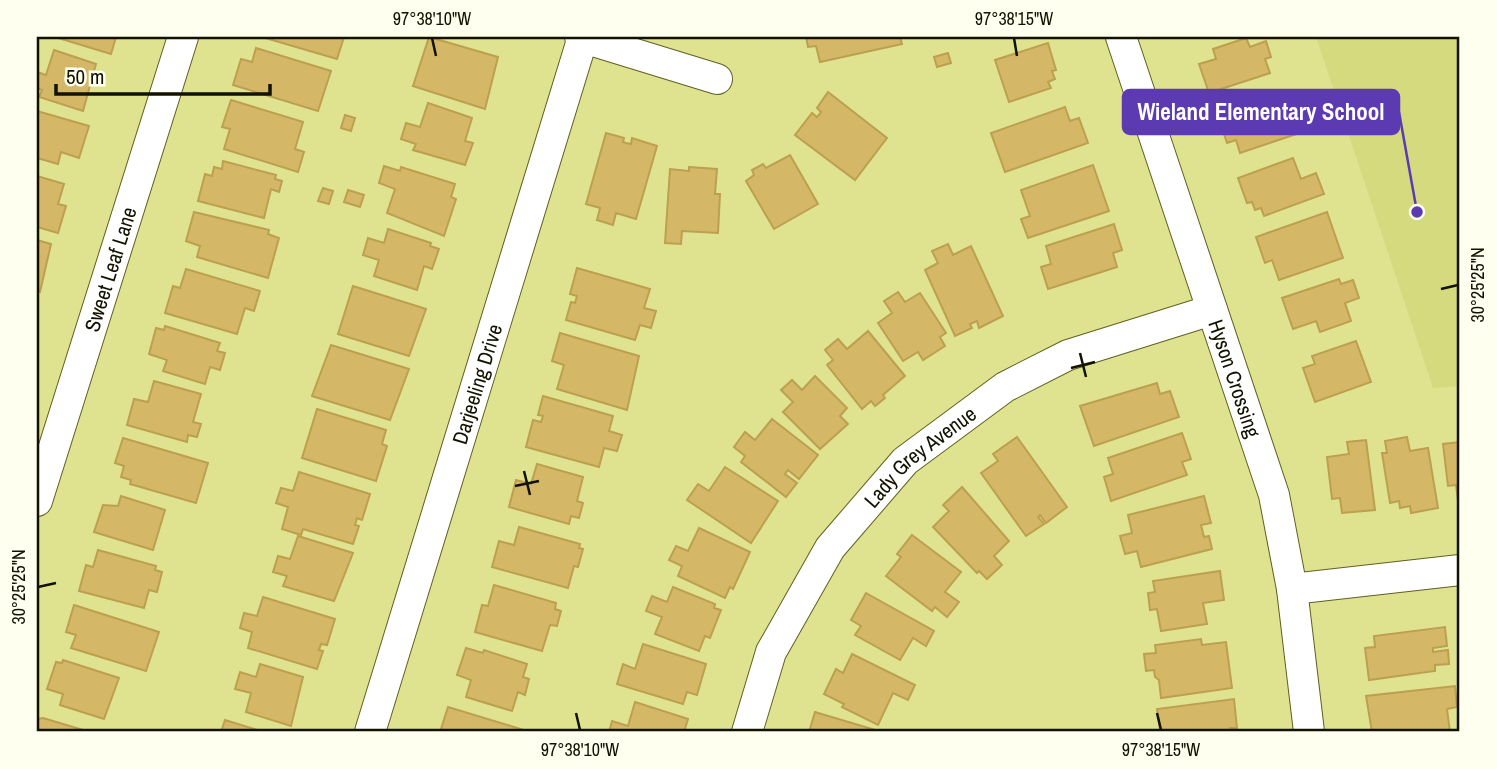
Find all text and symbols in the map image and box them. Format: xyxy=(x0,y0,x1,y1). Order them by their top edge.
text: 97°38'10"W xyxy=(393,6,471,31)
text: 97°38'15"W xyxy=(975,6,1053,31)
scale bar xyxy=(56,52,270,96)
text: 50 m xyxy=(66,62,104,91)
callout: Wieland Elementary School xyxy=(1123,90,1399,134)
text: Wieland Elementary School xyxy=(1137,96,1385,127)
street label: Sweet Leaf Lane xyxy=(77,203,143,335)
text: 30°25'25"N xyxy=(1465,247,1490,323)
street label: Hyson Crossing xyxy=(1202,316,1268,442)
street label: Darjeeling Drive xyxy=(445,320,509,448)
street label: Lady Grey Avenue xyxy=(857,399,982,513)
text: 30°25'25"N xyxy=(6,549,31,625)
text: 97°38'10"W xyxy=(541,737,619,762)
text: 97°38'15"W xyxy=(1122,737,1200,762)

